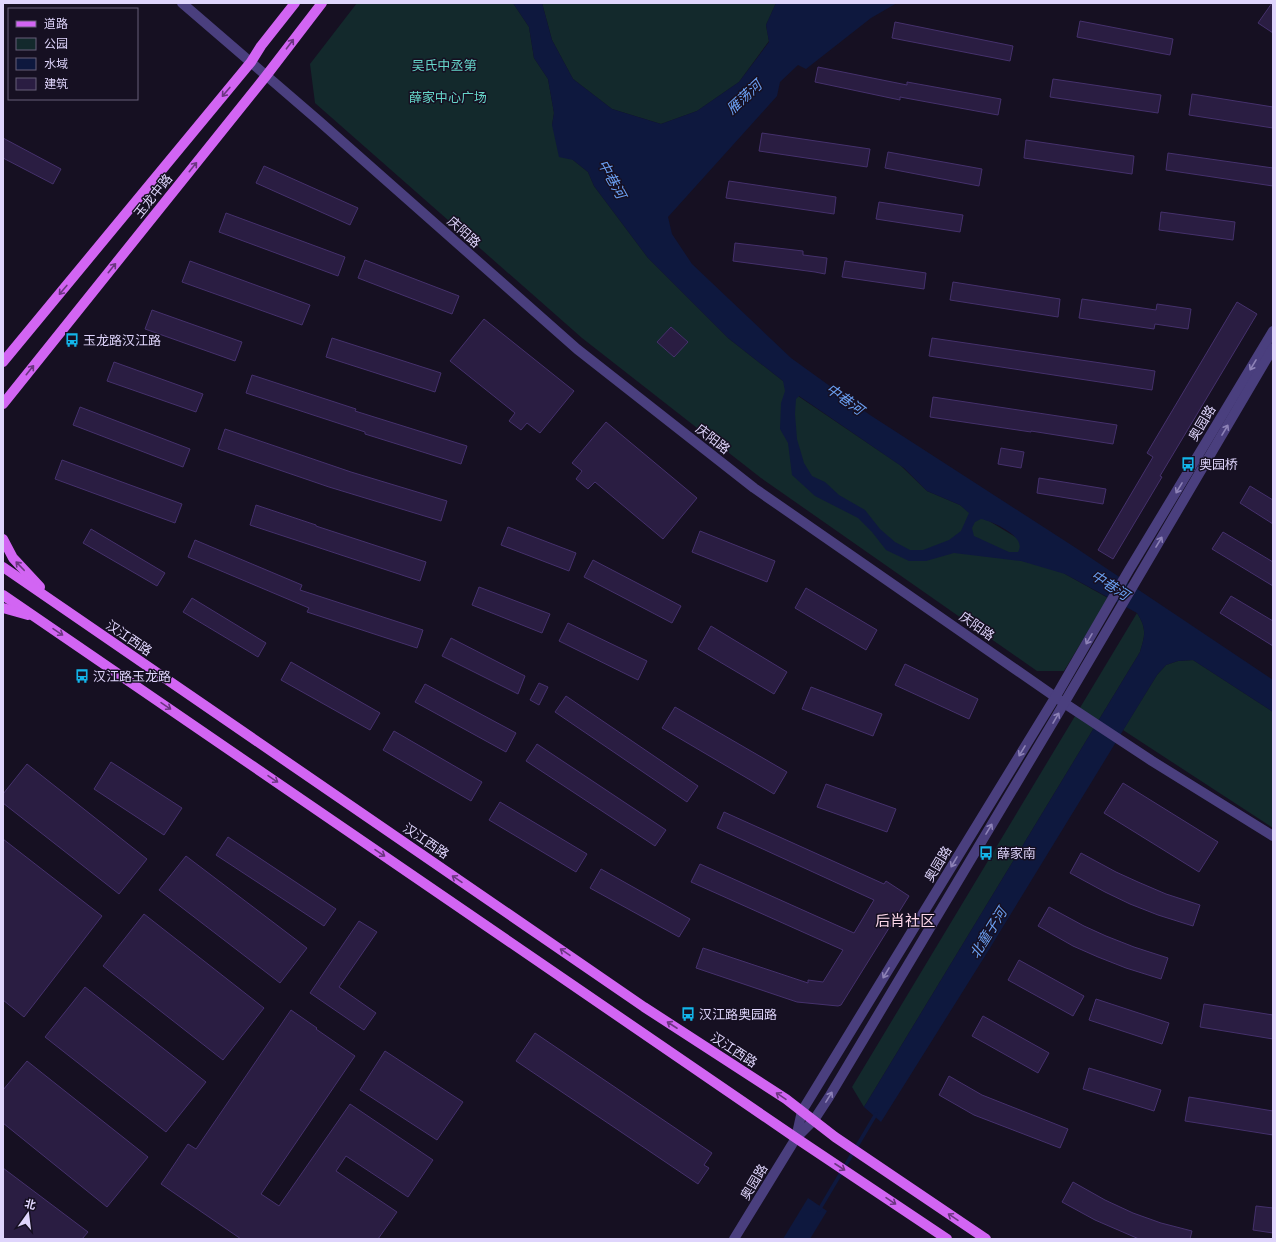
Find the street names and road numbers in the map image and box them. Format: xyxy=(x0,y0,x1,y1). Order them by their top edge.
street label: 玉龙中路 xyxy=(131,171,175,221)
street label: 庆阳路 xyxy=(444,213,484,251)
street label: 奥园路 xyxy=(1186,402,1218,444)
street label: 庆阳路 xyxy=(693,421,733,457)
street label: 庆阳路 xyxy=(957,609,997,643)
street label: 汉江西路 xyxy=(103,617,155,659)
street label: 汉江西路 xyxy=(400,820,452,862)
street label: 奥园路 xyxy=(922,843,954,885)
street label: 汉江西路 xyxy=(708,1030,760,1070)
street label: 奥园路 xyxy=(738,1161,770,1203)

